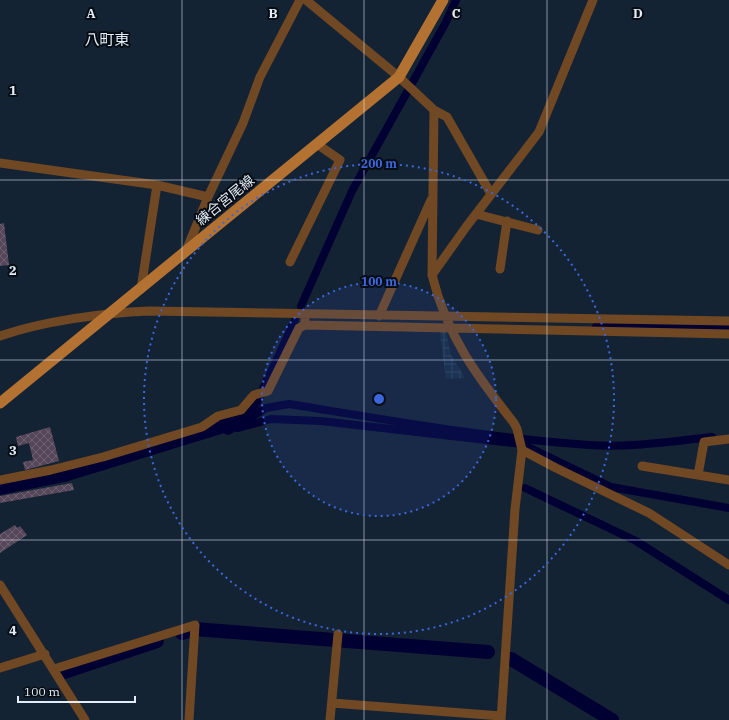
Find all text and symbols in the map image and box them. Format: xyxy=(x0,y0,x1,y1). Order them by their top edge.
text: A xyxy=(86,5,96,22)
text: B xyxy=(268,5,278,22)
text: C xyxy=(452,5,461,22)
text: D xyxy=(633,5,643,22)
district label: 八町東 xyxy=(84,30,130,49)
text: 1 xyxy=(9,82,17,99)
text: 200 m xyxy=(361,156,397,171)
street label: 練合宮尾線 xyxy=(192,171,258,229)
text: 2 xyxy=(9,262,17,279)
text: 100 m xyxy=(361,274,397,289)
centre of rings xyxy=(372,392,386,406)
text: 3 xyxy=(9,442,17,459)
text: 4 xyxy=(9,622,17,639)
scale bar xyxy=(18,678,135,704)
text: 100 m xyxy=(24,684,60,699)

